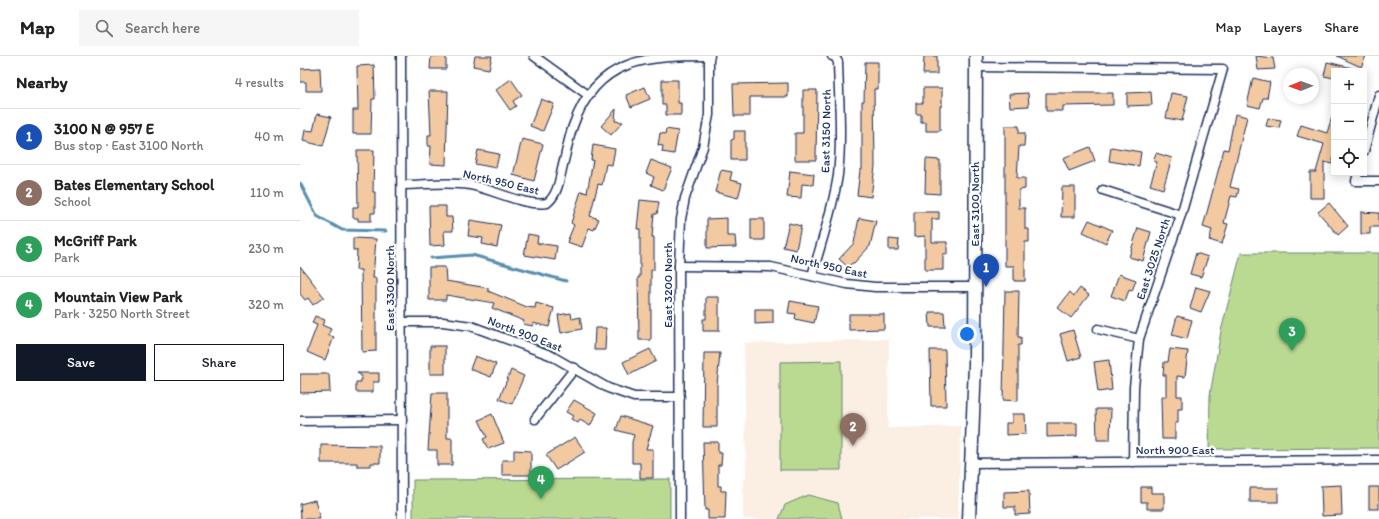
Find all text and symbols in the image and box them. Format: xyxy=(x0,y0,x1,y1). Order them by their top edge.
search box xyxy=(79,10,359,46)
text: Map xyxy=(20,16,55,39)
icon: search xyxy=(93,17,115,39)
text: Search here xyxy=(125,19,200,37)
text: Map xyxy=(1216,19,1241,36)
text: Layers xyxy=(1263,19,1302,36)
text: Share xyxy=(1324,19,1359,36)
north arrow xyxy=(1283,68,1319,104)
map controls xyxy=(1331,68,1367,176)
button: + xyxy=(1331,68,1367,104)
text: Nearby xyxy=(16,72,68,92)
text: 4 results xyxy=(235,75,284,90)
street label: East 3150 North xyxy=(818,88,834,173)
button: − xyxy=(1331,104,1367,140)
text: 3100 N @ 957 E xyxy=(54,120,154,138)
text: 1 xyxy=(26,129,32,144)
text: 40 m xyxy=(254,129,284,144)
text: Bus stop · East 3100 North xyxy=(54,138,203,153)
button: locate xyxy=(1331,140,1367,176)
street label: East 3100 North xyxy=(968,161,982,246)
street label: North 950 East xyxy=(461,166,541,198)
text: Bates Elementary School xyxy=(54,176,214,194)
text: 2 xyxy=(26,185,32,200)
text: 110 m xyxy=(250,185,284,200)
text: School xyxy=(54,194,91,209)
street label: East 3025 North xyxy=(1133,216,1173,301)
text: McGriff Park xyxy=(54,232,137,250)
text: 3 xyxy=(25,241,33,256)
text: 230 m xyxy=(248,241,284,256)
street label: East 3200 North xyxy=(661,242,675,328)
street label: East 3300 North xyxy=(383,244,397,331)
text: Park xyxy=(54,250,80,265)
street label: North 950 East xyxy=(789,251,869,281)
pin: 1 xyxy=(973,254,999,287)
text: Mountain View Park xyxy=(54,288,183,306)
text: 4 xyxy=(25,297,33,312)
text: 320 m xyxy=(248,297,284,312)
text: Park · 3250 North Street xyxy=(54,306,190,321)
street label: North 900 East xyxy=(486,313,565,355)
pin: 3 xyxy=(1279,318,1305,351)
your location xyxy=(957,324,977,344)
button: Save xyxy=(16,344,146,381)
button: Share xyxy=(154,344,284,381)
pin: 2 xyxy=(840,413,866,446)
street label: North 900 East xyxy=(1135,443,1215,457)
pin: 4 xyxy=(528,466,554,499)

